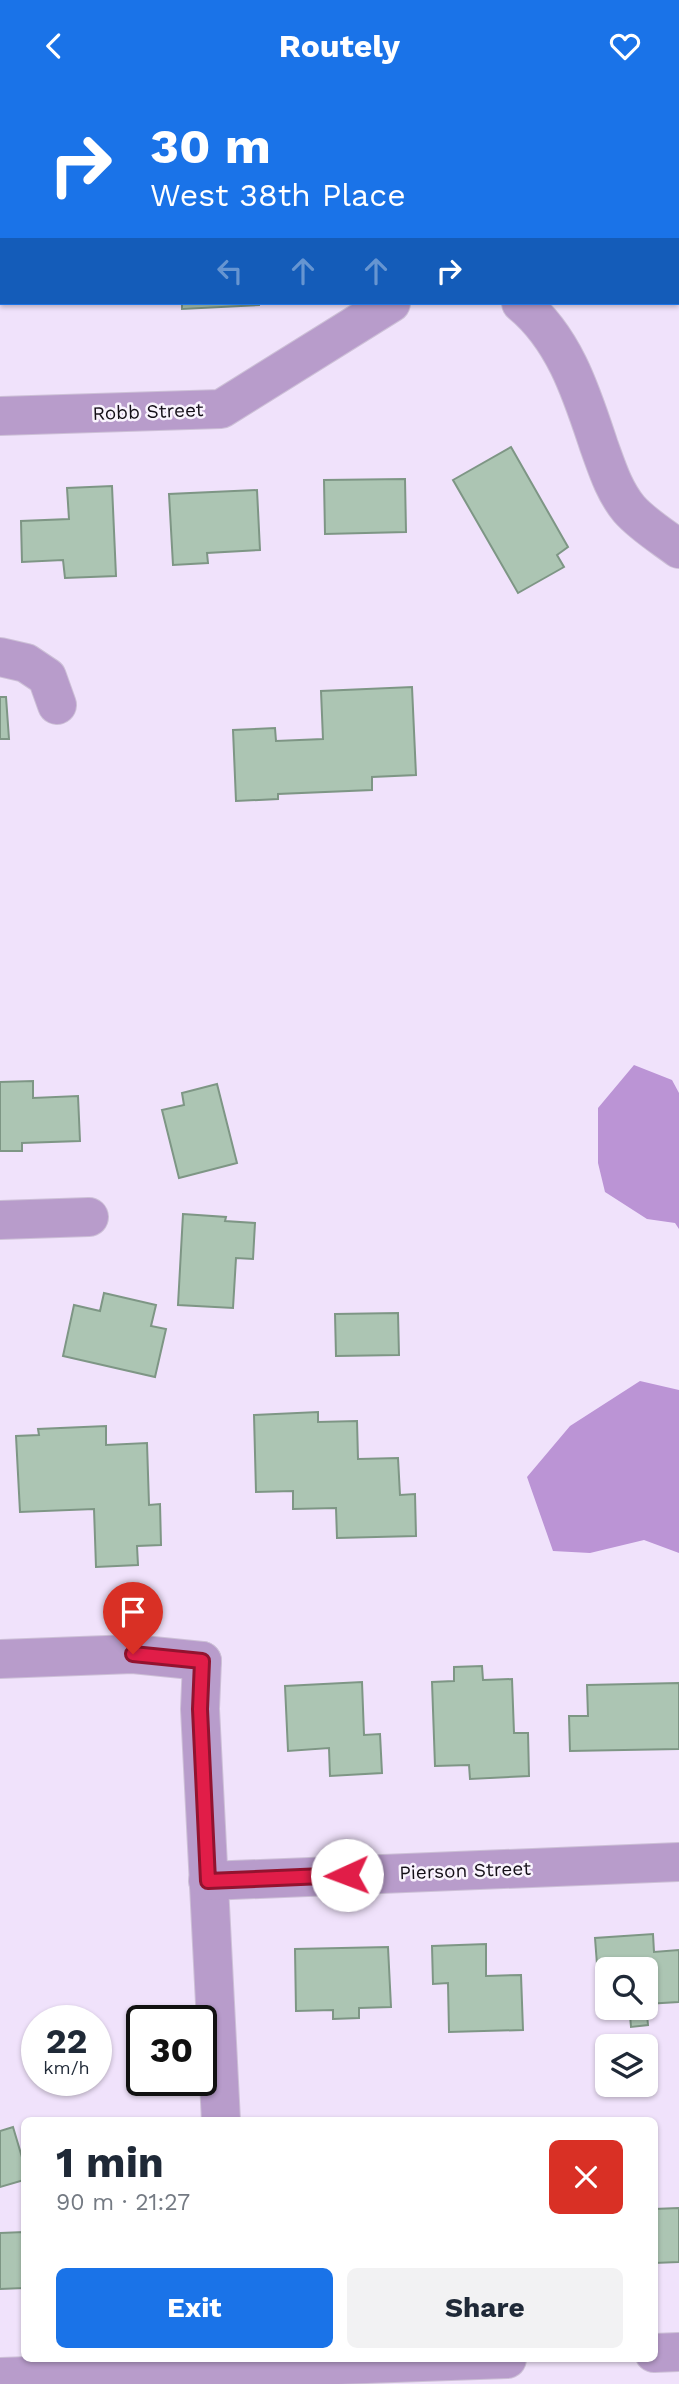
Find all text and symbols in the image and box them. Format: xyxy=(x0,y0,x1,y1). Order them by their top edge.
icon: back xyxy=(35,27,73,65)
text: Routely xyxy=(279,27,400,65)
icon: heart xyxy=(606,27,644,65)
text: 30 m xyxy=(150,117,271,175)
icon: right xyxy=(35,119,126,210)
text: West 38th Place xyxy=(150,176,406,214)
icon: left xyxy=(211,252,249,290)
icon: ahead xyxy=(284,252,322,290)
icon: ahead xyxy=(357,252,395,290)
icon: right xyxy=(430,252,468,290)
street label: Robb Street xyxy=(92,398,204,425)
pin xyxy=(103,1582,163,1654)
icon: arrive xyxy=(114,1593,152,1631)
position arrow xyxy=(310,1838,384,1912)
street label: Pierson Street xyxy=(399,1857,531,1884)
map controls xyxy=(595,1957,658,2097)
button: search xyxy=(595,1957,658,2020)
speed limit sign: 30 xyxy=(126,2005,217,2096)
text: 22 xyxy=(46,2020,87,2062)
button: layers xyxy=(595,2034,658,2097)
text: km/h xyxy=(43,2057,90,2078)
text: 1 min xyxy=(56,2138,164,2187)
button: close xyxy=(549,2140,623,2214)
text: 90 m · 21:27 xyxy=(56,2189,190,2216)
button: Exit xyxy=(56,2268,333,2348)
button: Share xyxy=(347,2268,623,2348)

